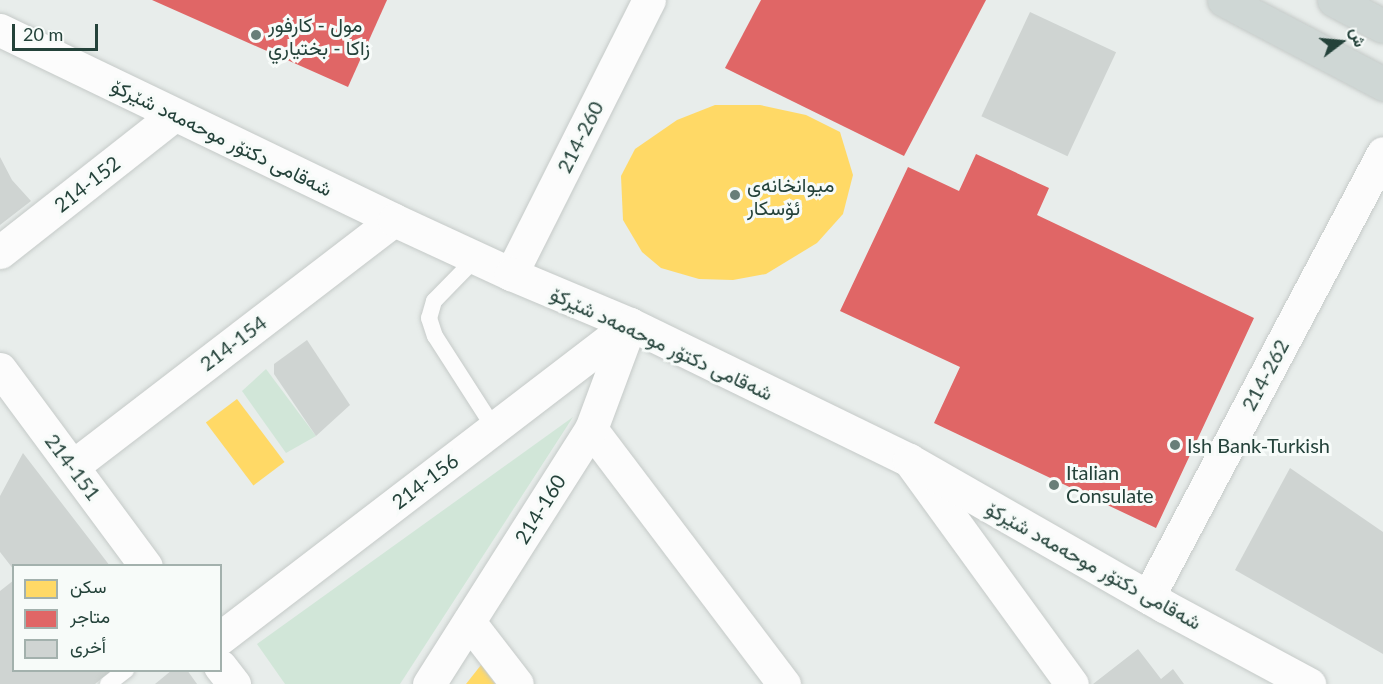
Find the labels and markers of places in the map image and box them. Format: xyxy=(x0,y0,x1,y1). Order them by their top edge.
place label: مول - كارفور زاكا - بختياري xyxy=(268,12,370,59)
marker: مول - كارفور زاكا - بختياري xyxy=(249,28,263,42)
place label: میوانخانەی ئۆسکار xyxy=(747,172,834,219)
marker: میوانخانەی ئۆسکار xyxy=(728,188,742,202)
place label: Ish Bank-Turkish xyxy=(1187,433,1330,457)
marker: Ish Bank-Turkish xyxy=(1168,438,1182,452)
place label: Italian Consulate xyxy=(1066,461,1154,508)
marker: Italian Consulate xyxy=(1047,478,1061,492)

